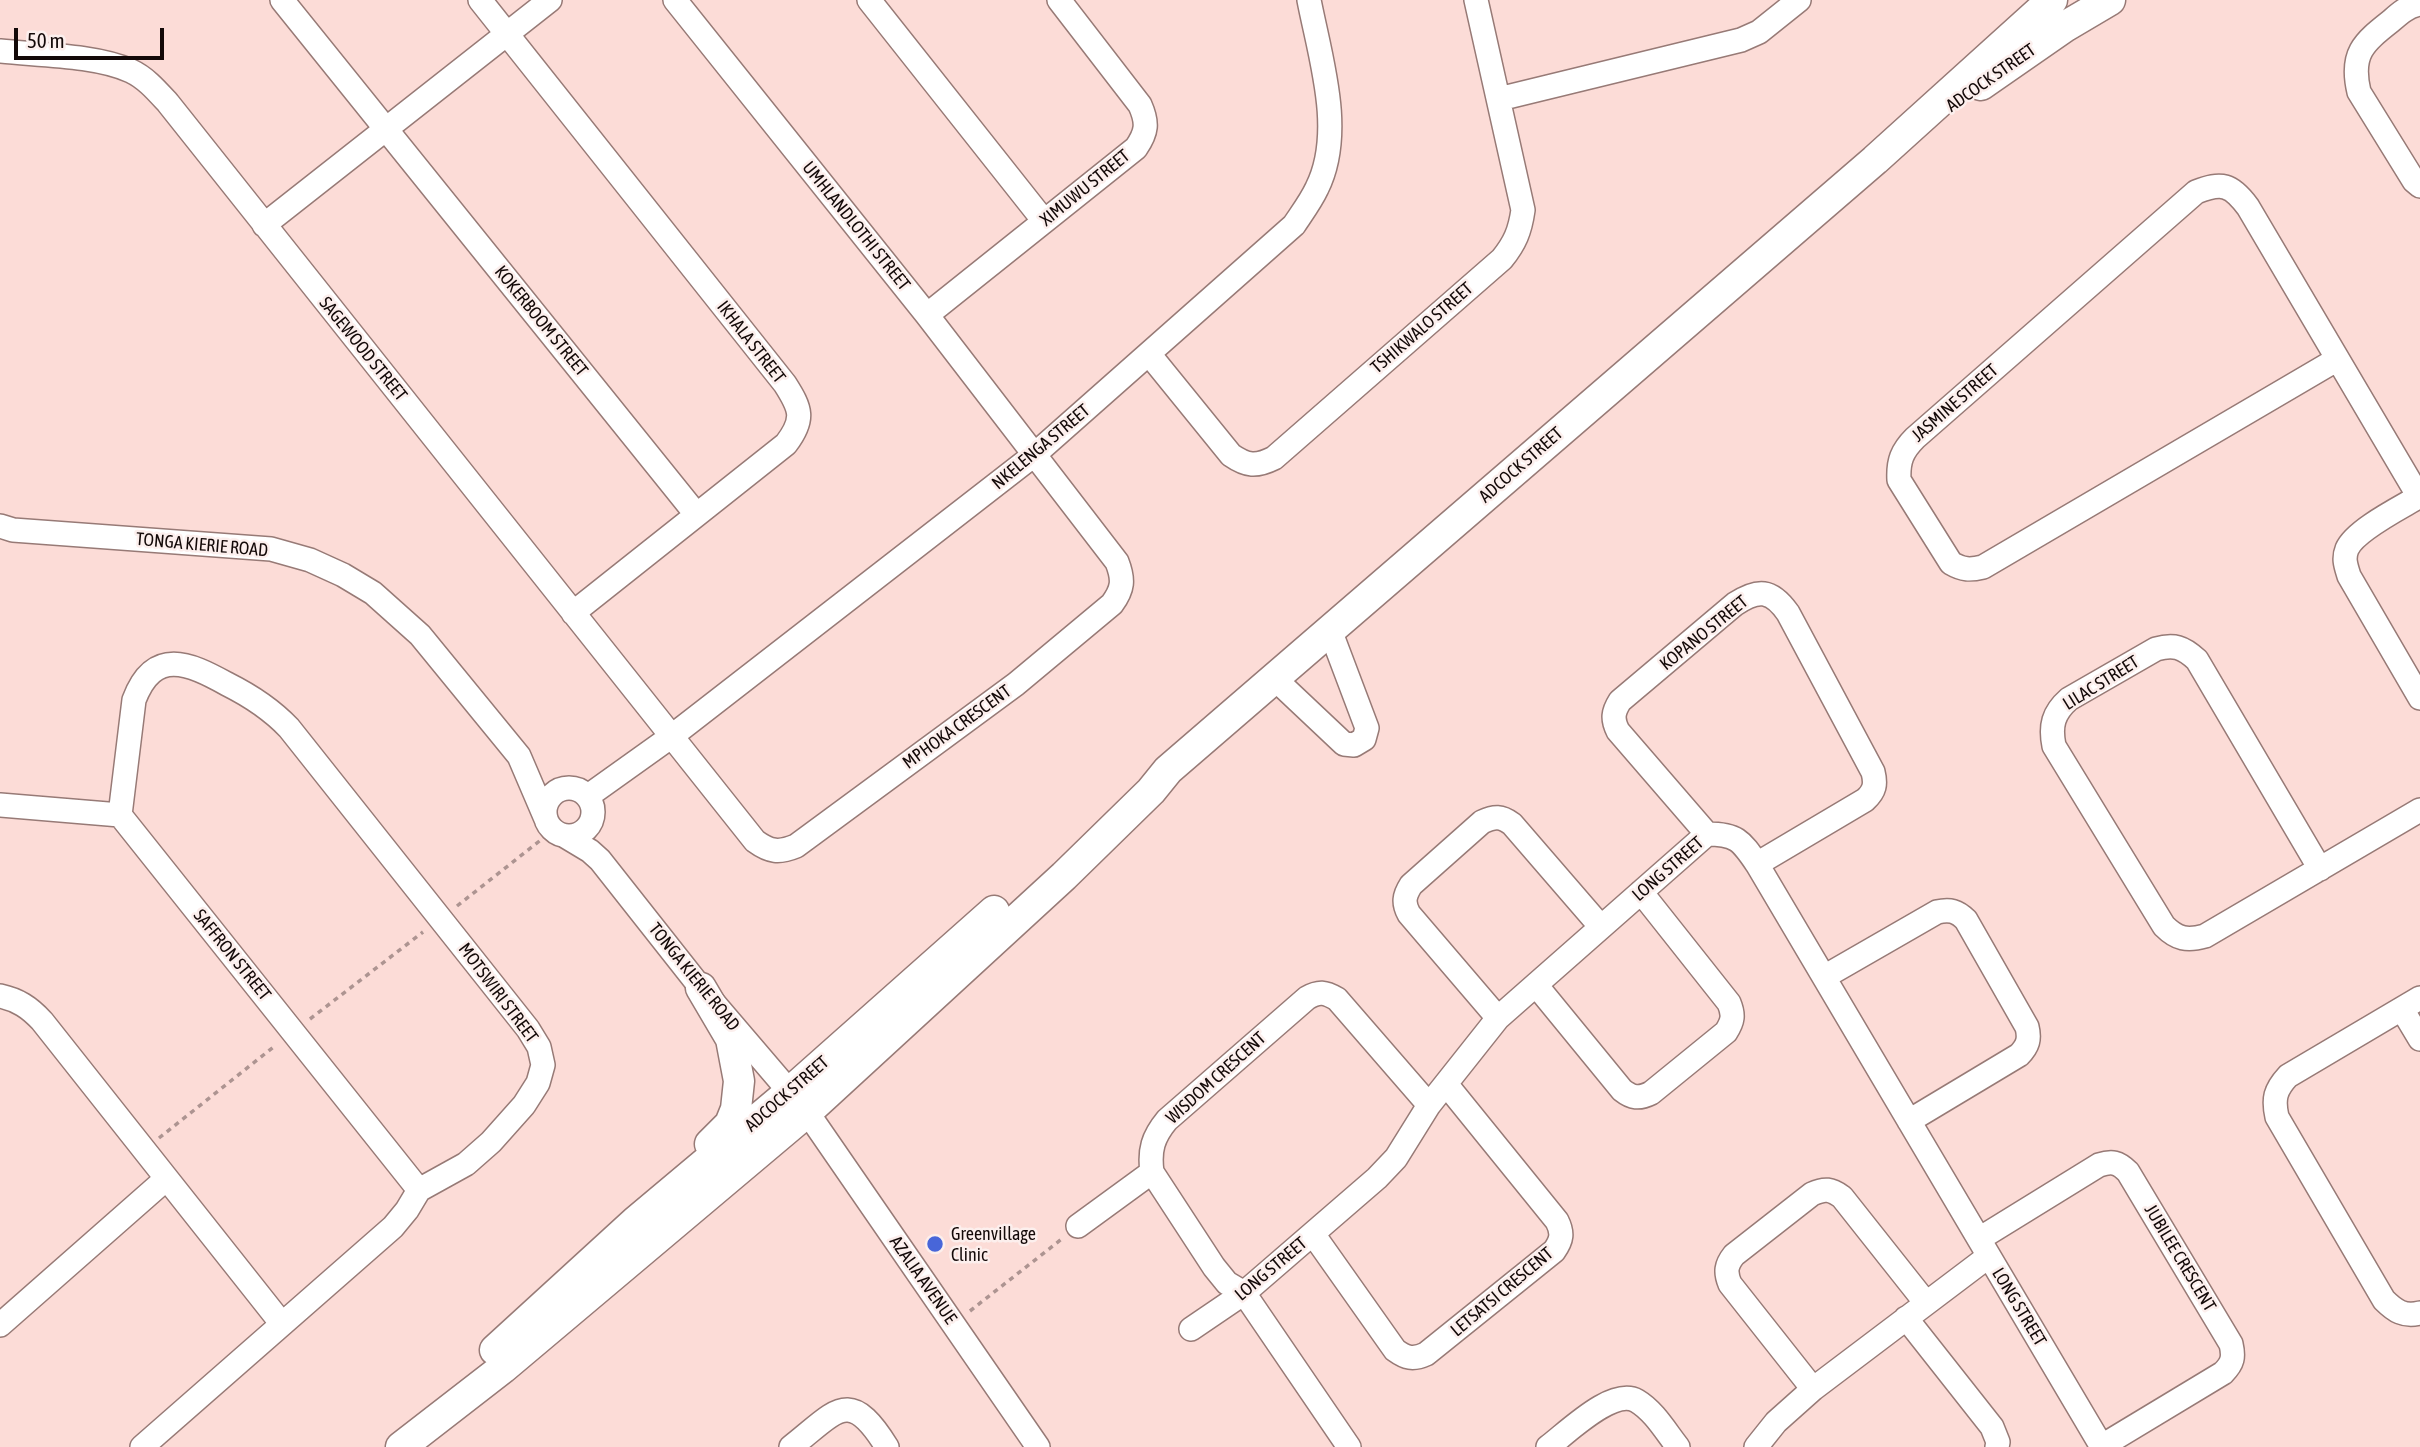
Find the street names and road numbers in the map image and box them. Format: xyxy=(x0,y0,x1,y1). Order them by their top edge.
street label: ADCOCK STREET xyxy=(1942,39,2040,117)
street label: XIMUWU STREET xyxy=(1036,145,1134,231)
street label: UMHLANDLOTHI STREET xyxy=(797,157,915,295)
street label: KOKERBOOM STREET xyxy=(490,261,592,381)
street label: TSHIKWALO STREET xyxy=(1367,278,1477,378)
street label: SAGEWOOD STREET xyxy=(314,293,412,405)
street label: IKHALA STREET xyxy=(712,296,790,388)
street label: JASMINE STREET xyxy=(1907,360,2003,446)
street label: NKELENGA STREET xyxy=(988,400,1094,494)
street label: ADCOCK STREET xyxy=(1475,423,1567,507)
street label: TONGA KIERIE ROAD xyxy=(135,528,269,562)
street label: KOPANO STREET xyxy=(1656,591,1752,675)
street label: LILAC STREET xyxy=(2059,651,2143,715)
street label: MPHOKA CRESCENT xyxy=(899,680,1015,774)
street label: LONG STREET xyxy=(1628,832,1708,906)
street label: SAFFRON STREET xyxy=(189,905,275,1005)
street label: TONGA KIERIE ROAD xyxy=(644,919,744,1035)
street label: MOTSWIRI STREET xyxy=(454,939,542,1047)
street label: WISDOM CRESCENT xyxy=(1162,1028,1270,1128)
street label: ADCOCK STREET xyxy=(741,1052,833,1136)
street label: JUBILEE CRESCENT xyxy=(2140,1201,2220,1315)
street label: AZALIA AVENUE xyxy=(885,1232,961,1328)
street label: LONG STREET xyxy=(1231,1233,1311,1305)
street label: LETSATSI CRESCENT xyxy=(1446,1243,1558,1341)
street label: LONG STREET xyxy=(1987,1264,2051,1350)

